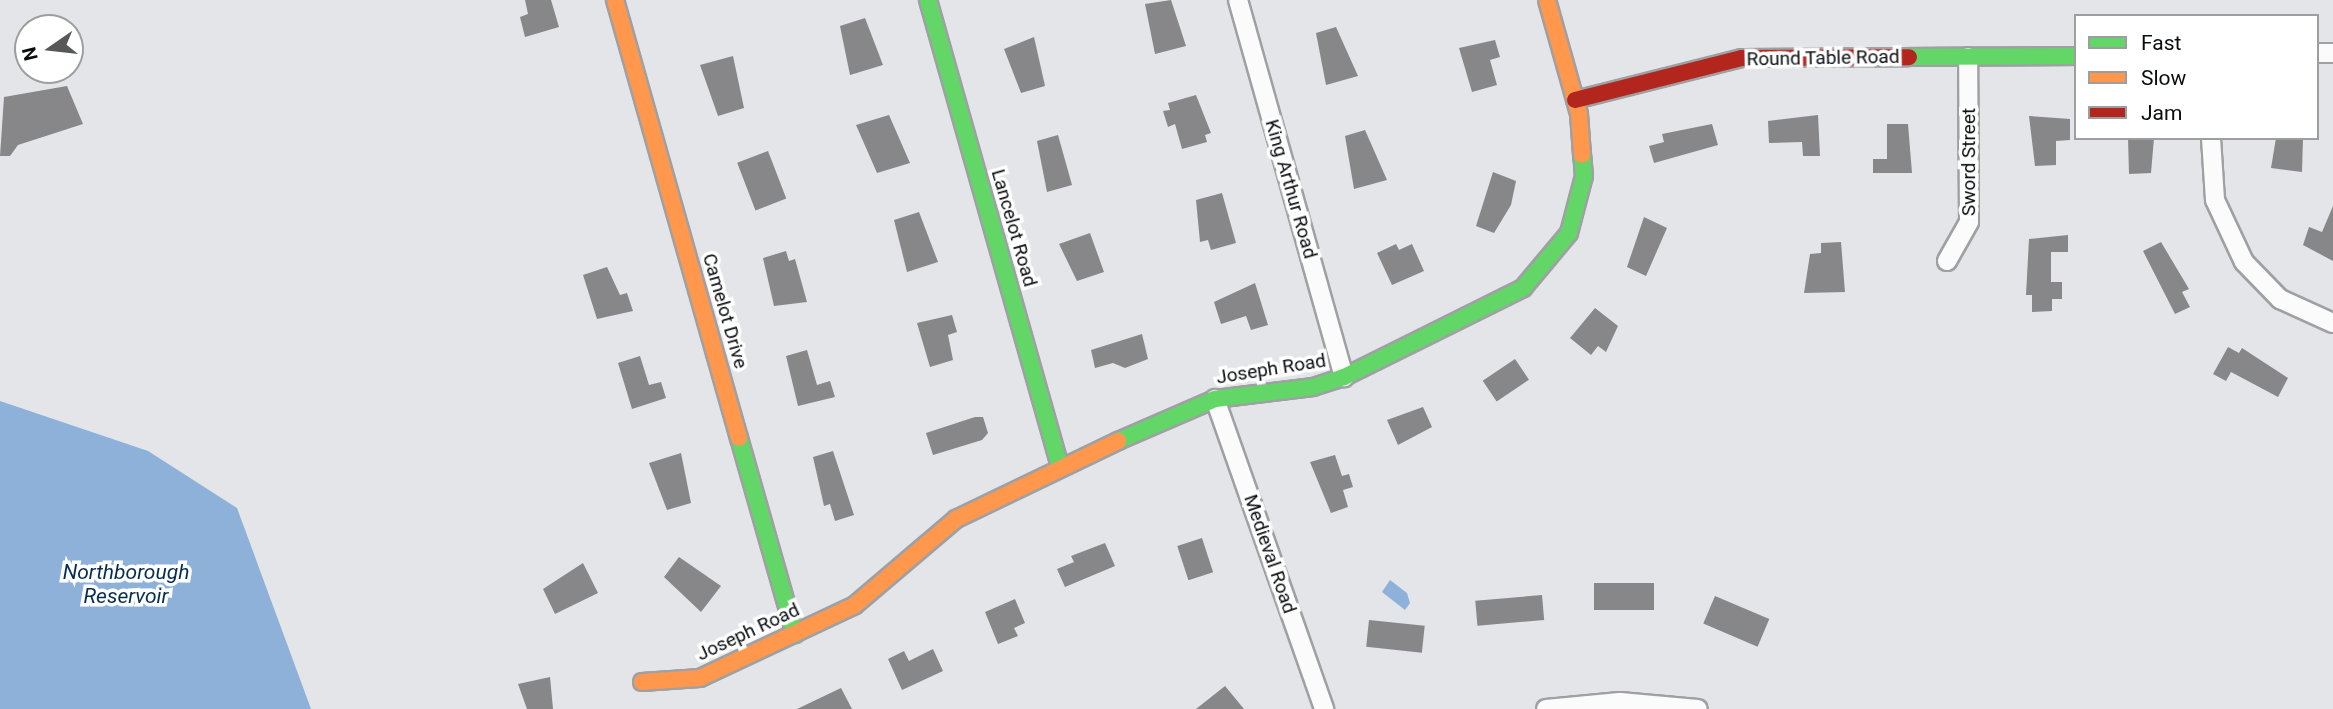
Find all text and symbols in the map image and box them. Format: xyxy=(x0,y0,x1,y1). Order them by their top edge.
north arrow xyxy=(14,14,84,84)
legend xyxy=(2074,14,2319,140)
text: Fast xyxy=(2141,31,2181,55)
text: N xyxy=(17,44,43,63)
street label: Round Table Road xyxy=(1746,45,1900,71)
text: Slow xyxy=(2141,66,2186,90)
text: Jam xyxy=(2141,101,2182,125)
street label: Sword Street xyxy=(1958,108,1980,216)
street label: King Arthur Road xyxy=(1260,117,1322,261)
street label: Lancelot Road xyxy=(986,167,1042,289)
street label: Camelot Drive xyxy=(698,251,752,371)
street label: Joseph Road xyxy=(1215,349,1327,389)
street label: Medieval Road xyxy=(1239,492,1301,616)
water label: Northborough Reservoir xyxy=(63,559,189,609)
street label: Joseph Road xyxy=(693,598,803,666)

